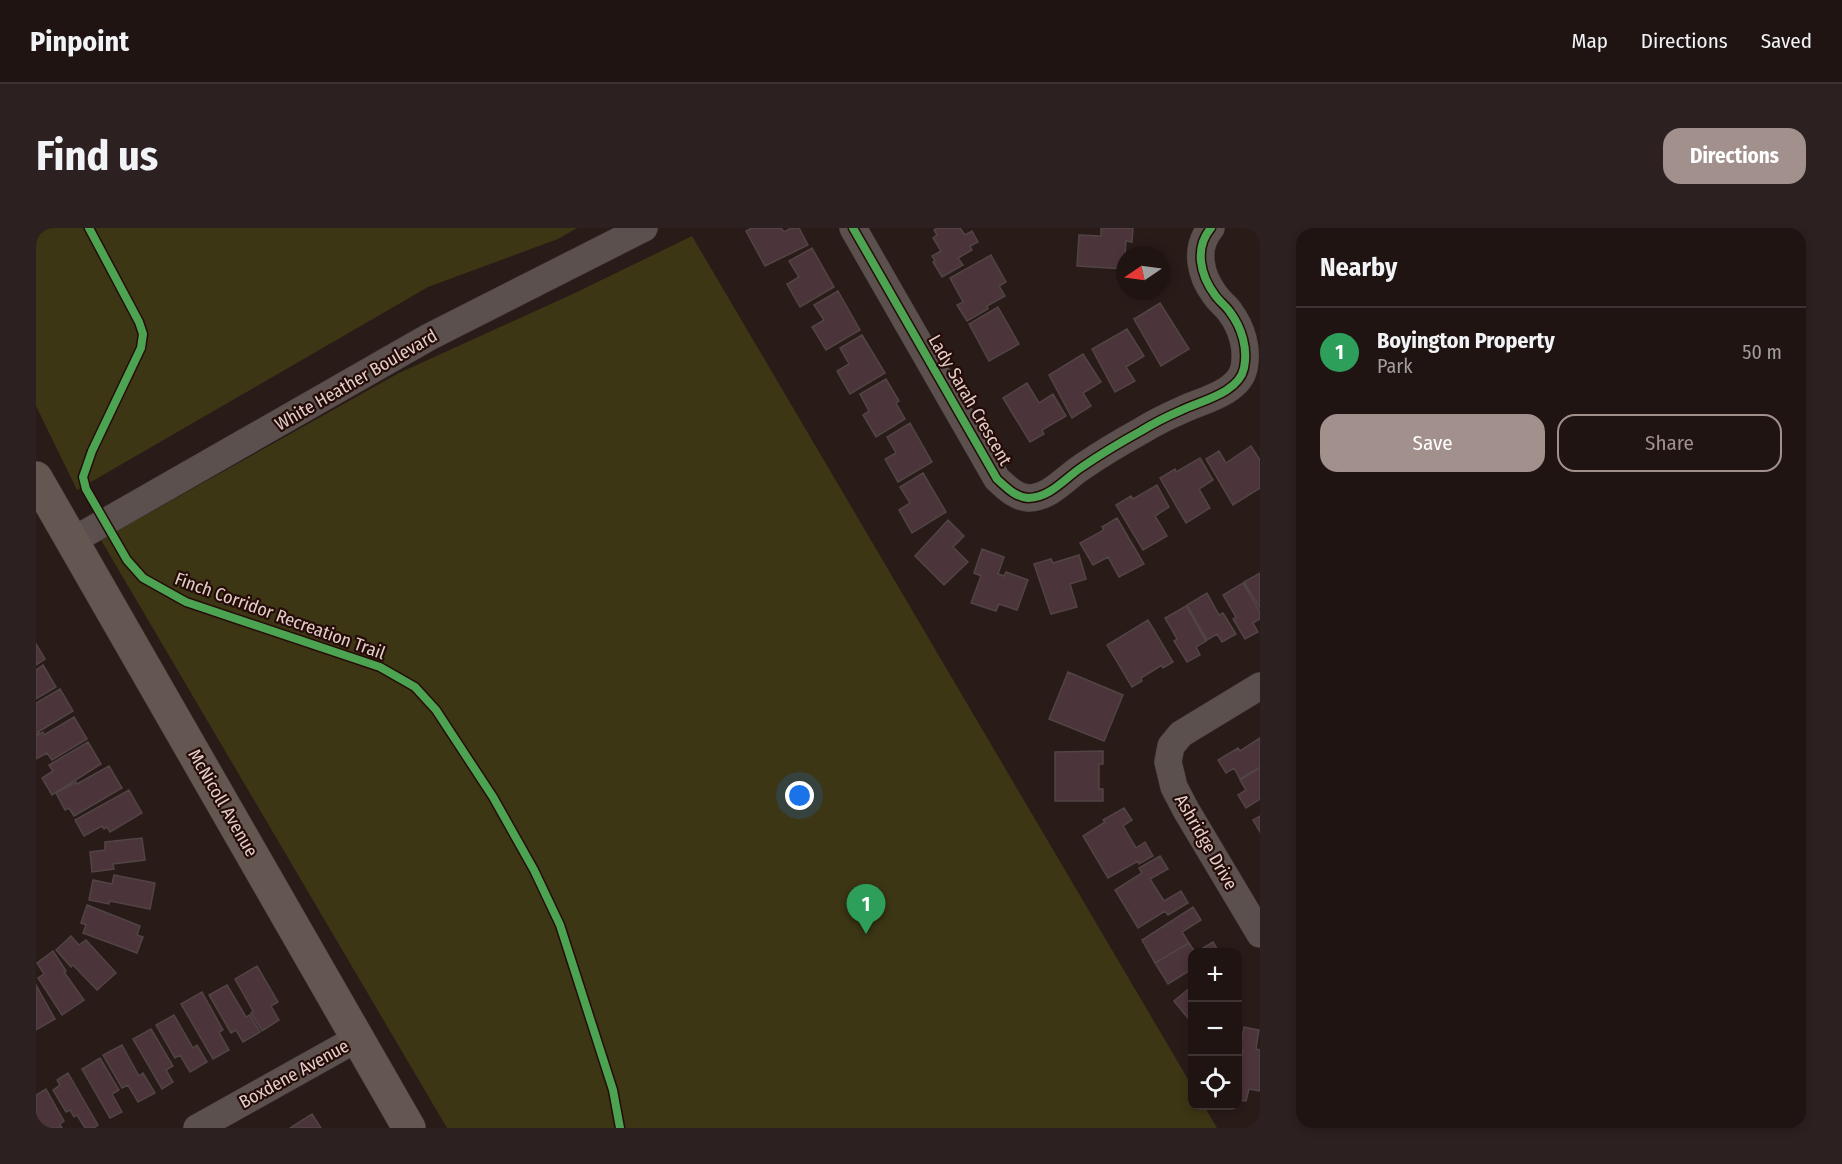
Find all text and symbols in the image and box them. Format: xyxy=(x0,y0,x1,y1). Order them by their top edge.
text: Pinpoint xyxy=(30,25,129,58)
text: Map xyxy=(1571,28,1608,54)
text: Directions xyxy=(1641,28,1728,54)
text: Saved xyxy=(1761,28,1812,54)
button: Directions xyxy=(1663,128,1806,184)
text: Find us xyxy=(36,131,158,181)
north arrow xyxy=(1116,246,1170,300)
text: Nearby xyxy=(1320,252,1397,283)
street label: White Heather Boulevard xyxy=(271,325,441,435)
text: Boyington Property xyxy=(1377,327,1555,354)
street label: Lady Sarah Crescent xyxy=(924,331,1016,469)
text: 1 xyxy=(1335,340,1344,364)
text: 50 m xyxy=(1742,340,1782,364)
text: Park xyxy=(1377,354,1413,378)
button: Save xyxy=(1320,414,1545,472)
button: Share xyxy=(1557,414,1782,472)
street label: Finch Corridor Recreation Trail xyxy=(172,568,388,664)
street label: McNicoll Avenue xyxy=(183,745,263,861)
your location xyxy=(785,781,814,810)
street label: Ashridge Drive xyxy=(1170,790,1242,894)
pin: 1 xyxy=(846,884,886,934)
map controls xyxy=(1188,948,1242,1110)
button: + xyxy=(1188,948,1242,1002)
button: − xyxy=(1188,1002,1242,1056)
street label: Boxdene Avenue xyxy=(235,1035,353,1113)
button: locate xyxy=(1188,1056,1242,1110)

